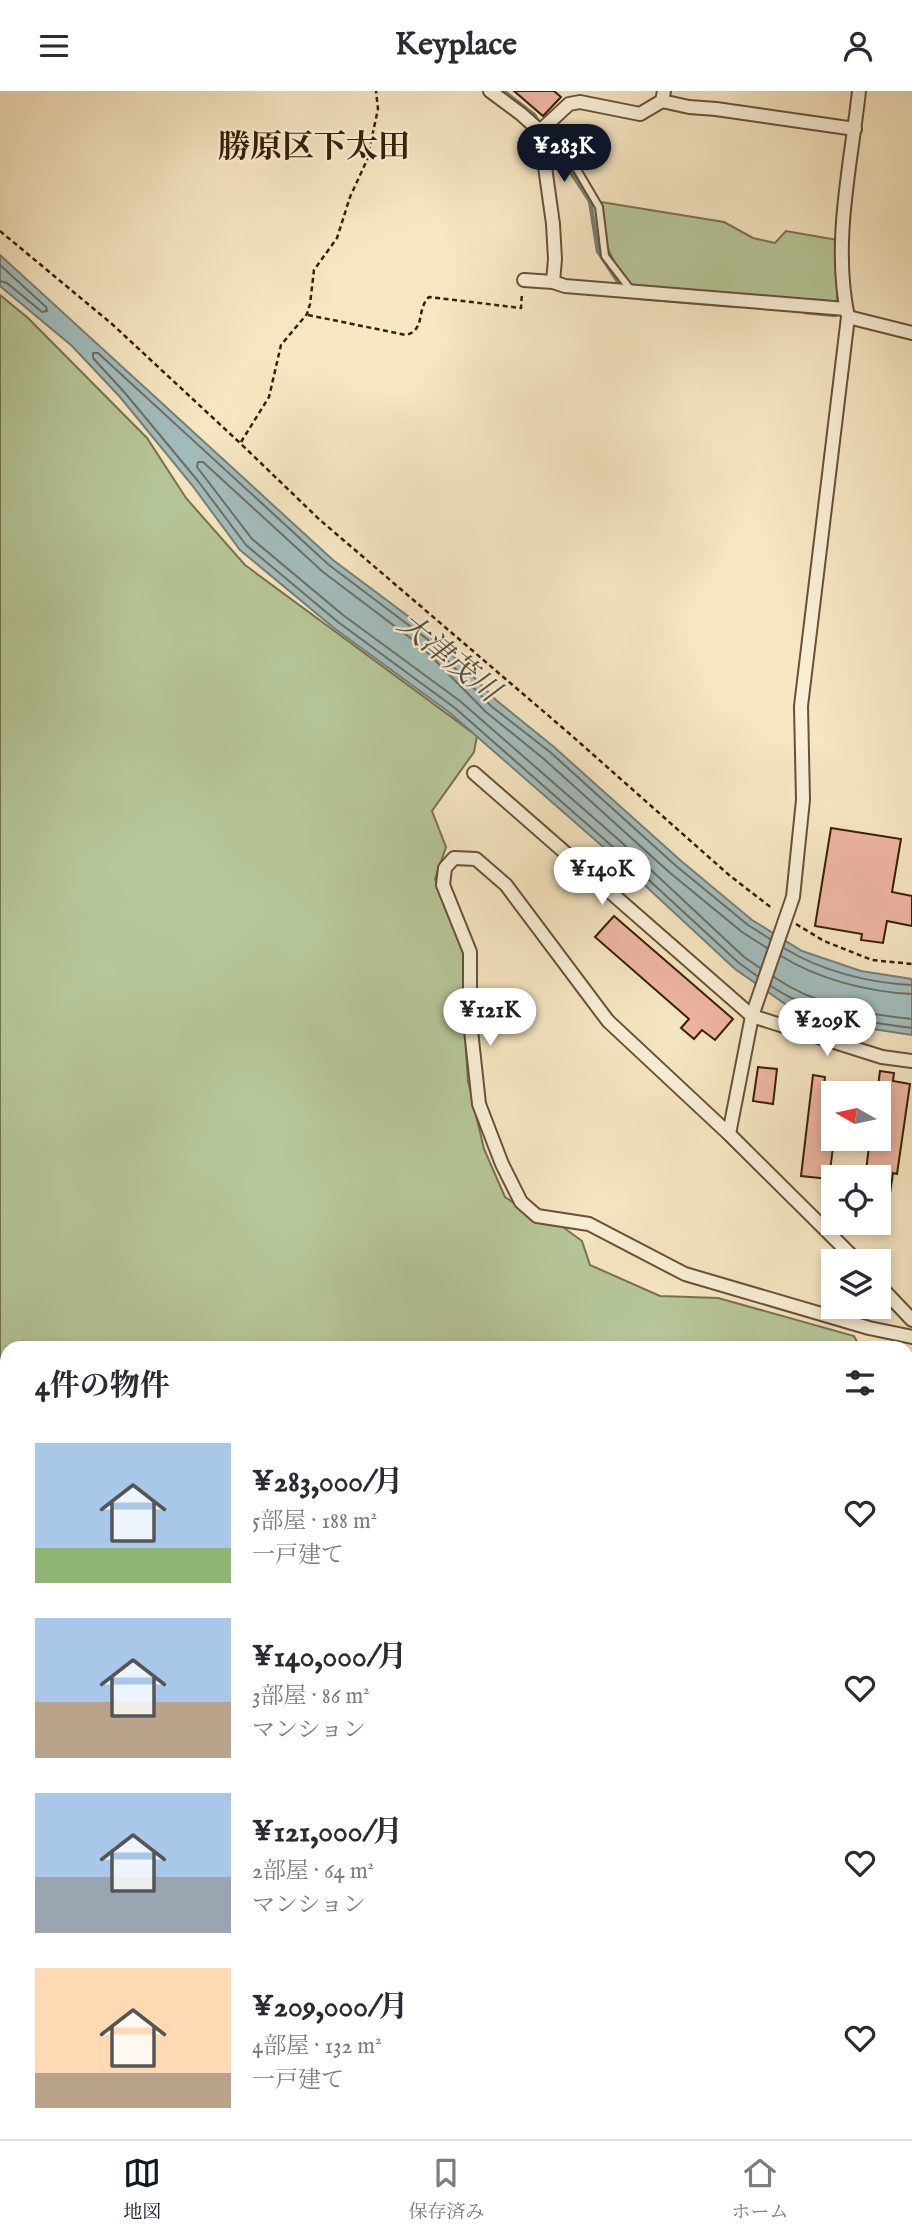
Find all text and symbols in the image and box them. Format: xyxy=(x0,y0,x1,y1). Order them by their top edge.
text: Keyplace xyxy=(395,25,517,66)
icon: menu xyxy=(35,27,73,65)
icon: person xyxy=(839,27,877,65)
pin: ¥283K xyxy=(515,125,613,184)
district label: 勝原区下太田 xyxy=(218,128,410,169)
text: ¥283K xyxy=(533,132,595,161)
water label: 大津茂川 xyxy=(389,606,509,713)
pin: ¥140K xyxy=(553,847,651,907)
text: ¥140K xyxy=(570,855,634,884)
pin: ¥121K xyxy=(441,989,539,1048)
text: ¥121K xyxy=(459,996,521,1025)
pin: ¥209K xyxy=(778,999,876,1058)
text: ¥209K xyxy=(794,1006,860,1035)
north arrow xyxy=(821,1081,891,1151)
map controls xyxy=(821,1081,891,1319)
button: locate xyxy=(821,1165,891,1235)
button: layers xyxy=(821,1249,891,1319)
icon: filters xyxy=(841,1364,879,1402)
text: 4件の物件 xyxy=(35,1368,170,1406)
text: ¥283,000/月 xyxy=(252,1464,403,1502)
icon: home xyxy=(91,1471,175,1555)
icon: heart xyxy=(841,1494,879,1532)
text: 5部屋 · 188 m² xyxy=(252,1507,377,1536)
text: 一戸建て xyxy=(252,1541,344,1570)
text: ¥140,000/月 xyxy=(252,1639,407,1677)
icon: home xyxy=(91,1646,175,1730)
icon: heart xyxy=(841,1669,879,1707)
text: 3部屋 · 86 m² xyxy=(252,1682,370,1711)
text: マンション xyxy=(252,1716,366,1745)
text: ¥121,000/月 xyxy=(252,1814,403,1852)
icon: home xyxy=(91,1821,175,1905)
icon: heart xyxy=(841,1844,879,1882)
text: 2部屋 · 64 m² xyxy=(252,1857,374,1886)
text: マンション xyxy=(252,1891,366,1920)
text: ¥209,000/月 xyxy=(252,1989,408,2027)
icon: home xyxy=(91,1996,175,2080)
icon: heart xyxy=(841,2019,879,2057)
text: 4部屋 · 132 m² xyxy=(252,2032,382,2061)
text: 一戸建て xyxy=(252,2066,344,2095)
tab: 地図 xyxy=(123,2154,162,2225)
tab: 保存済み xyxy=(408,2154,485,2225)
tab: ホーム xyxy=(731,2154,789,2225)

